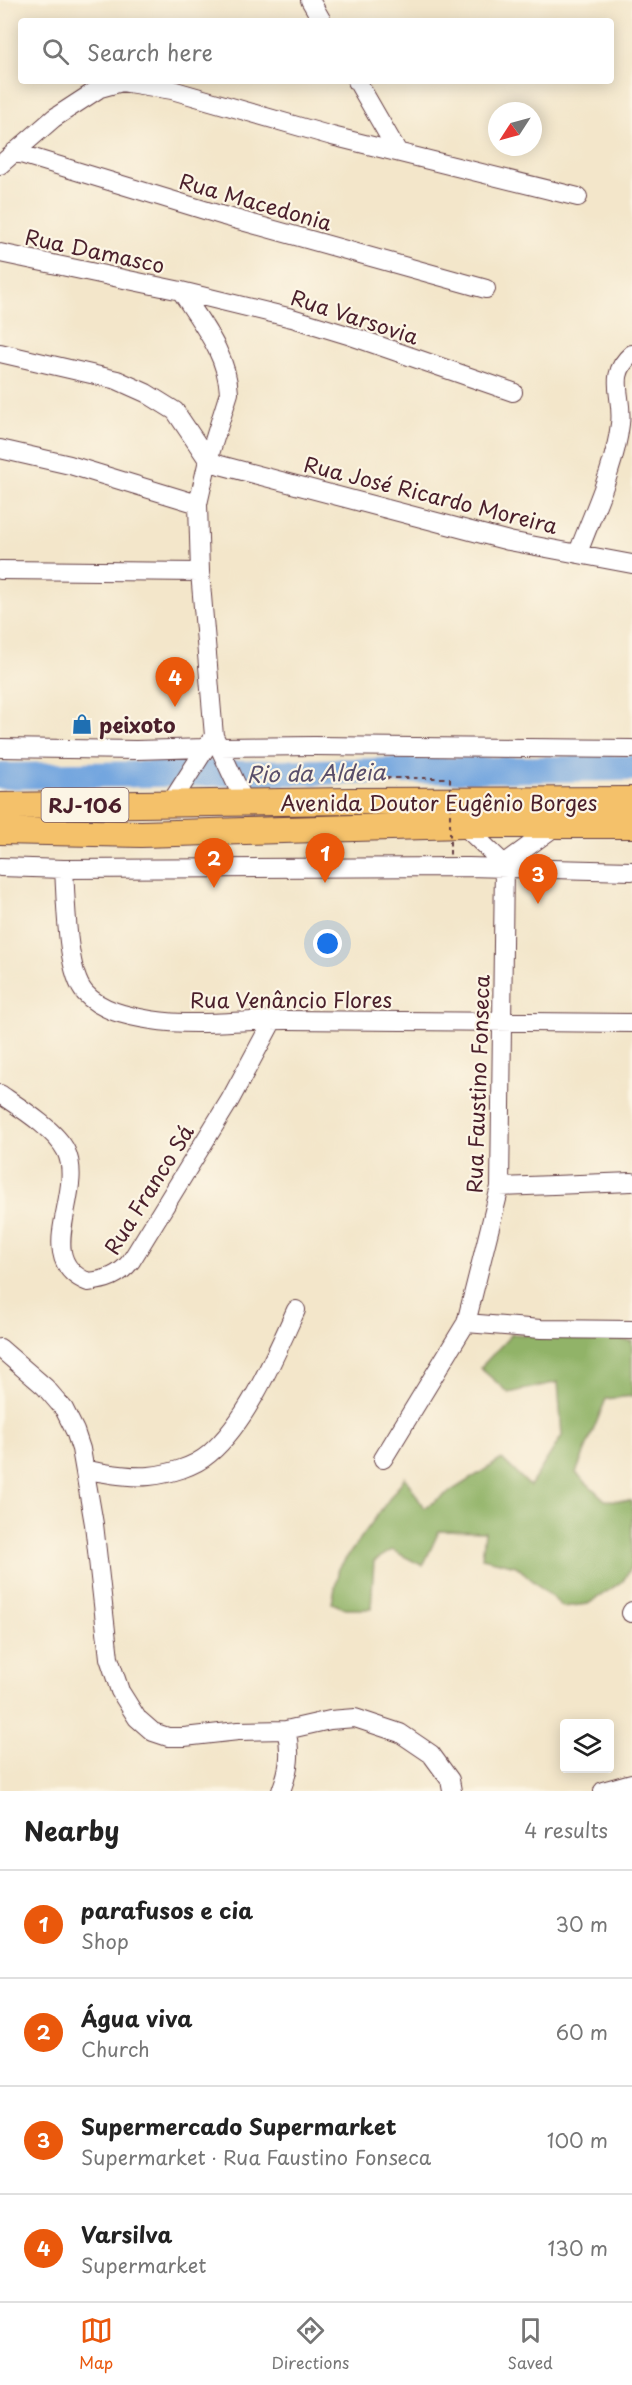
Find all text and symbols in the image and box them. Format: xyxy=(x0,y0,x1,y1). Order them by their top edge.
search box xyxy=(18,18,614,84)
icon: search xyxy=(39,35,72,68)
text: Search here xyxy=(87,35,213,68)
north arrow xyxy=(488,102,542,156)
street label: Rua Macedonia xyxy=(176,164,336,238)
street label: Rua Damasco xyxy=(22,220,168,280)
street label: Rua Varsovia xyxy=(287,280,424,352)
street label: Rua José Ricardo Moreira xyxy=(301,447,562,541)
pin: 4 xyxy=(156,658,195,707)
place label: peixoto xyxy=(99,708,176,740)
shop icon: peixoto xyxy=(70,712,94,736)
water label: Rio da Aldeia xyxy=(246,754,387,790)
street label: Avenida Doutor Eugênio Borges xyxy=(281,786,597,818)
road number: RJ-106 xyxy=(42,788,128,822)
pin: 1 xyxy=(306,834,344,883)
pin: 2 xyxy=(194,838,234,888)
pin: 3 xyxy=(518,854,558,904)
your location xyxy=(313,929,342,958)
street label: Rua Faustino Fonseca xyxy=(457,974,497,1194)
street label: Rua Venâncio Flores xyxy=(190,983,392,1015)
street label: Rua Franco Sá xyxy=(95,1117,201,1260)
map controls xyxy=(560,1719,614,1773)
button: layers xyxy=(560,1719,614,1773)
text: Nearby xyxy=(24,1811,119,1850)
text: 4 results xyxy=(524,1815,608,1845)
text: parafusos e cia xyxy=(81,1893,253,1926)
text: 1 xyxy=(39,1909,48,1939)
text: 30 m xyxy=(555,1909,608,1939)
text: Shop xyxy=(81,1926,129,1956)
text: Água viva xyxy=(81,2001,192,2034)
text: 2 xyxy=(36,2017,51,2047)
text: 60 m xyxy=(556,2017,608,2047)
text: Church xyxy=(81,2034,150,2064)
text: Supermercado Supermarket xyxy=(81,2109,397,2142)
text: 3 xyxy=(37,2125,50,2155)
text: 100 m xyxy=(547,2125,608,2155)
text: Supermarket · Rua Faustino Fonseca xyxy=(81,2142,431,2172)
text: Varsilva xyxy=(81,2217,172,2250)
text: 4 xyxy=(37,2233,50,2263)
text: 130 m xyxy=(548,2233,608,2263)
text: Supermarket xyxy=(81,2250,207,2280)
tab: Map xyxy=(79,2314,113,2374)
tab: Directions xyxy=(271,2314,349,2374)
tab: Saved xyxy=(507,2314,553,2374)

